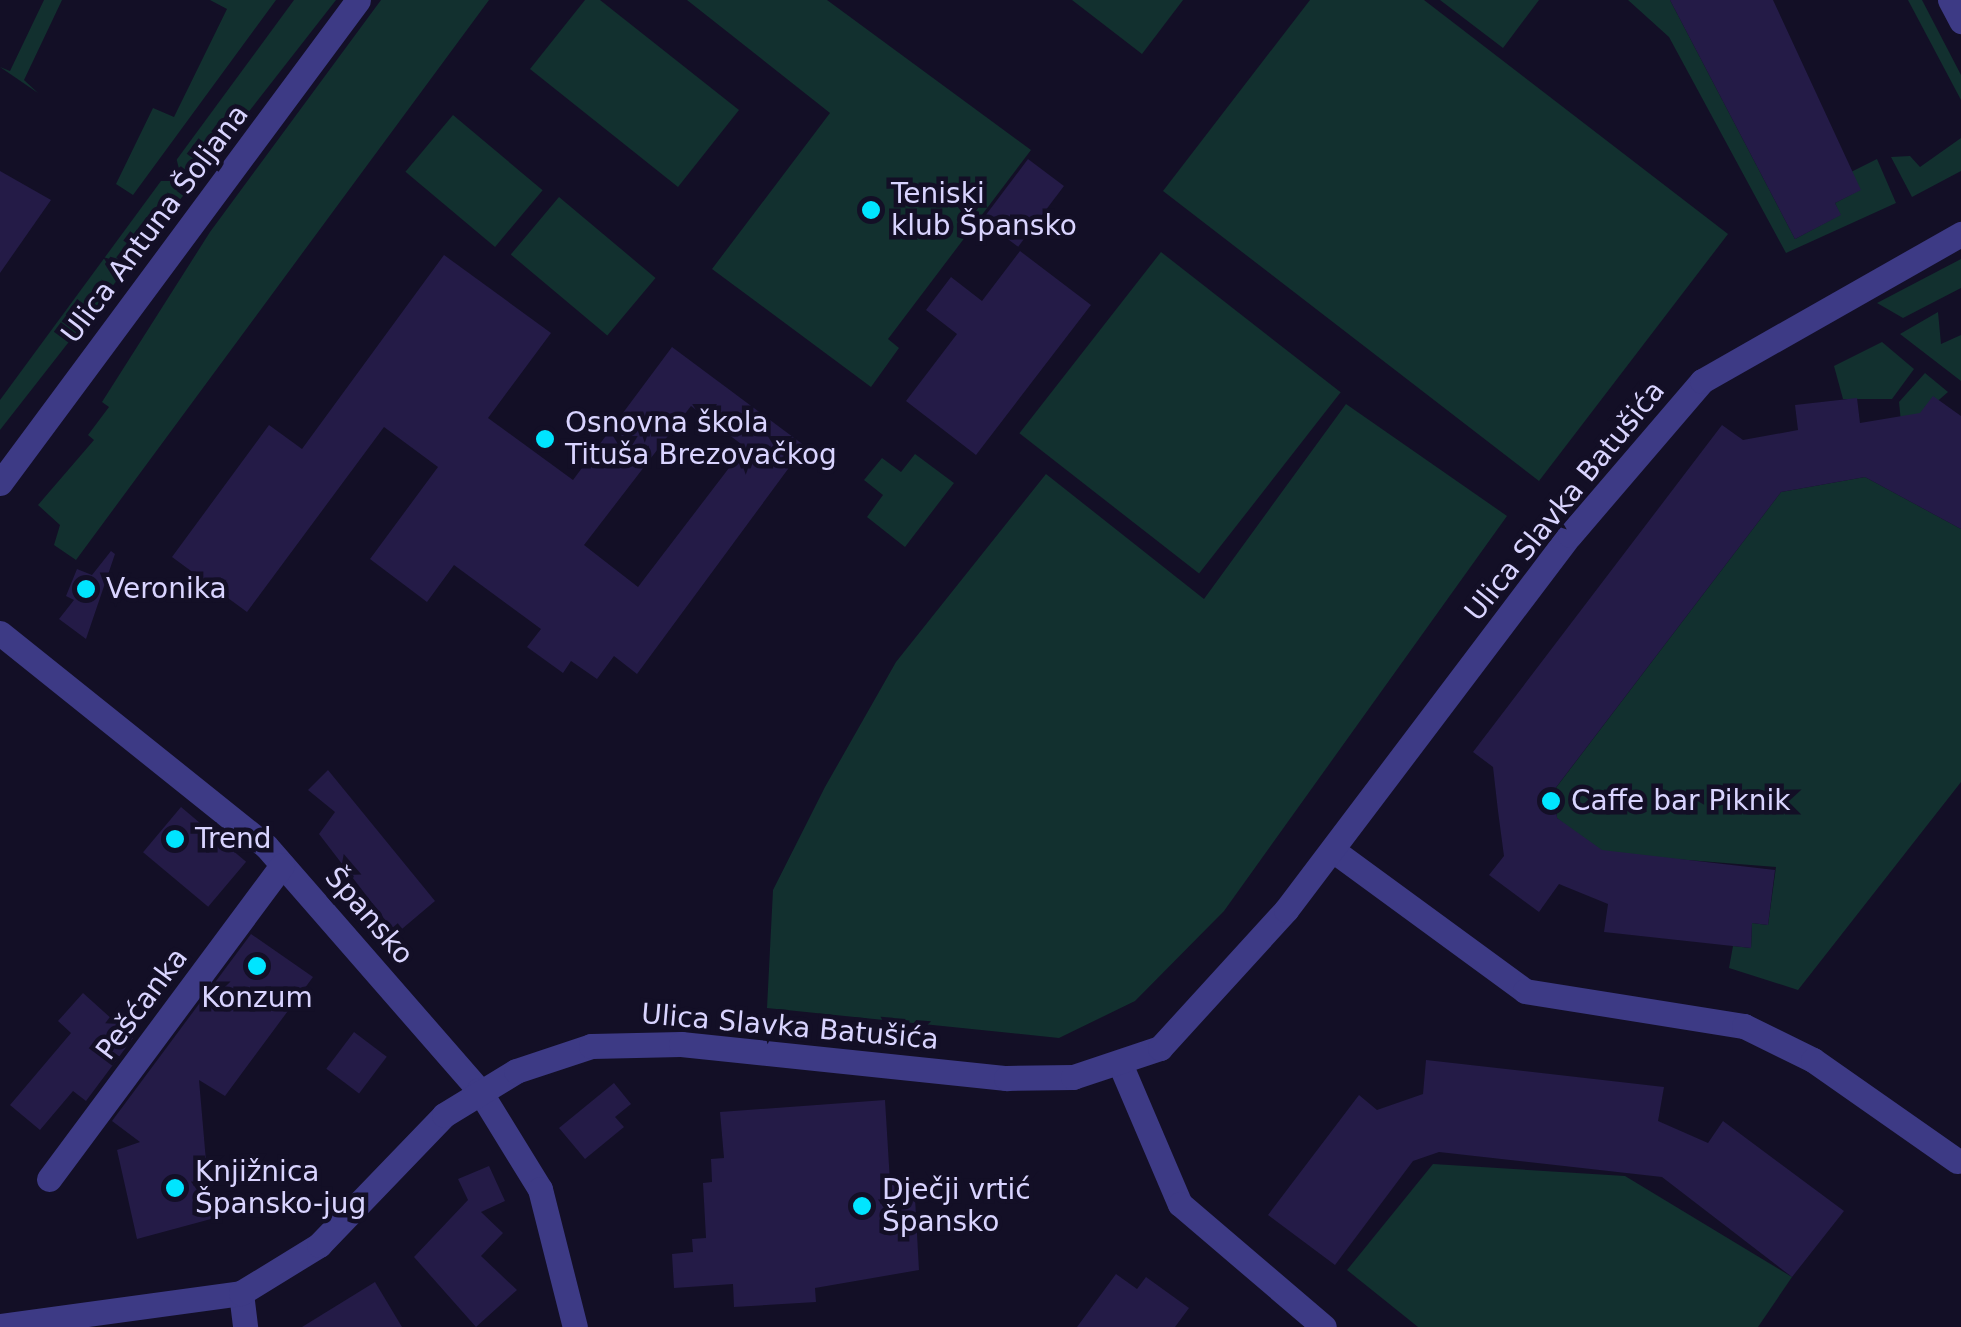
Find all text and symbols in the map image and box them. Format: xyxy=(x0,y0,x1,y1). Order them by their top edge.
street label: Ulica Antuna Šoljana xyxy=(54,98,256,350)
place label: Teniski klub Špansko xyxy=(891,177,1077,243)
marker: Teniski klub Špansko xyxy=(860,199,882,221)
street label: Ulica Slavka Batušića xyxy=(1458,374,1672,628)
place label: Osnovna škola Tituša Brezovačkog xyxy=(565,406,837,472)
marker: Osnovna škola Tituša Brezovačkog xyxy=(534,428,556,450)
place label: Veronika xyxy=(106,572,227,606)
marker: Veronika xyxy=(75,578,97,600)
place label: Caffe bar Piknik xyxy=(1571,784,1790,818)
marker: Caffe bar Piknik xyxy=(1540,790,1562,812)
place label: Trend xyxy=(195,822,272,856)
marker: Trend xyxy=(164,828,186,850)
street label: Špansko xyxy=(318,861,420,971)
street label: Pešćanka xyxy=(89,942,195,1066)
marker: Konzum xyxy=(246,955,268,977)
place label: Konzum xyxy=(201,981,313,1015)
street label: Ulica Slavka Batušića xyxy=(640,997,940,1057)
place label: Knjižnica Špansko-jug xyxy=(195,1155,366,1221)
place label: Dječji vrtić Špansko xyxy=(882,1173,1031,1239)
marker: Knjižnica Špansko-jug xyxy=(164,1177,186,1199)
marker: Dječji vrtić Špansko xyxy=(851,1195,873,1217)

